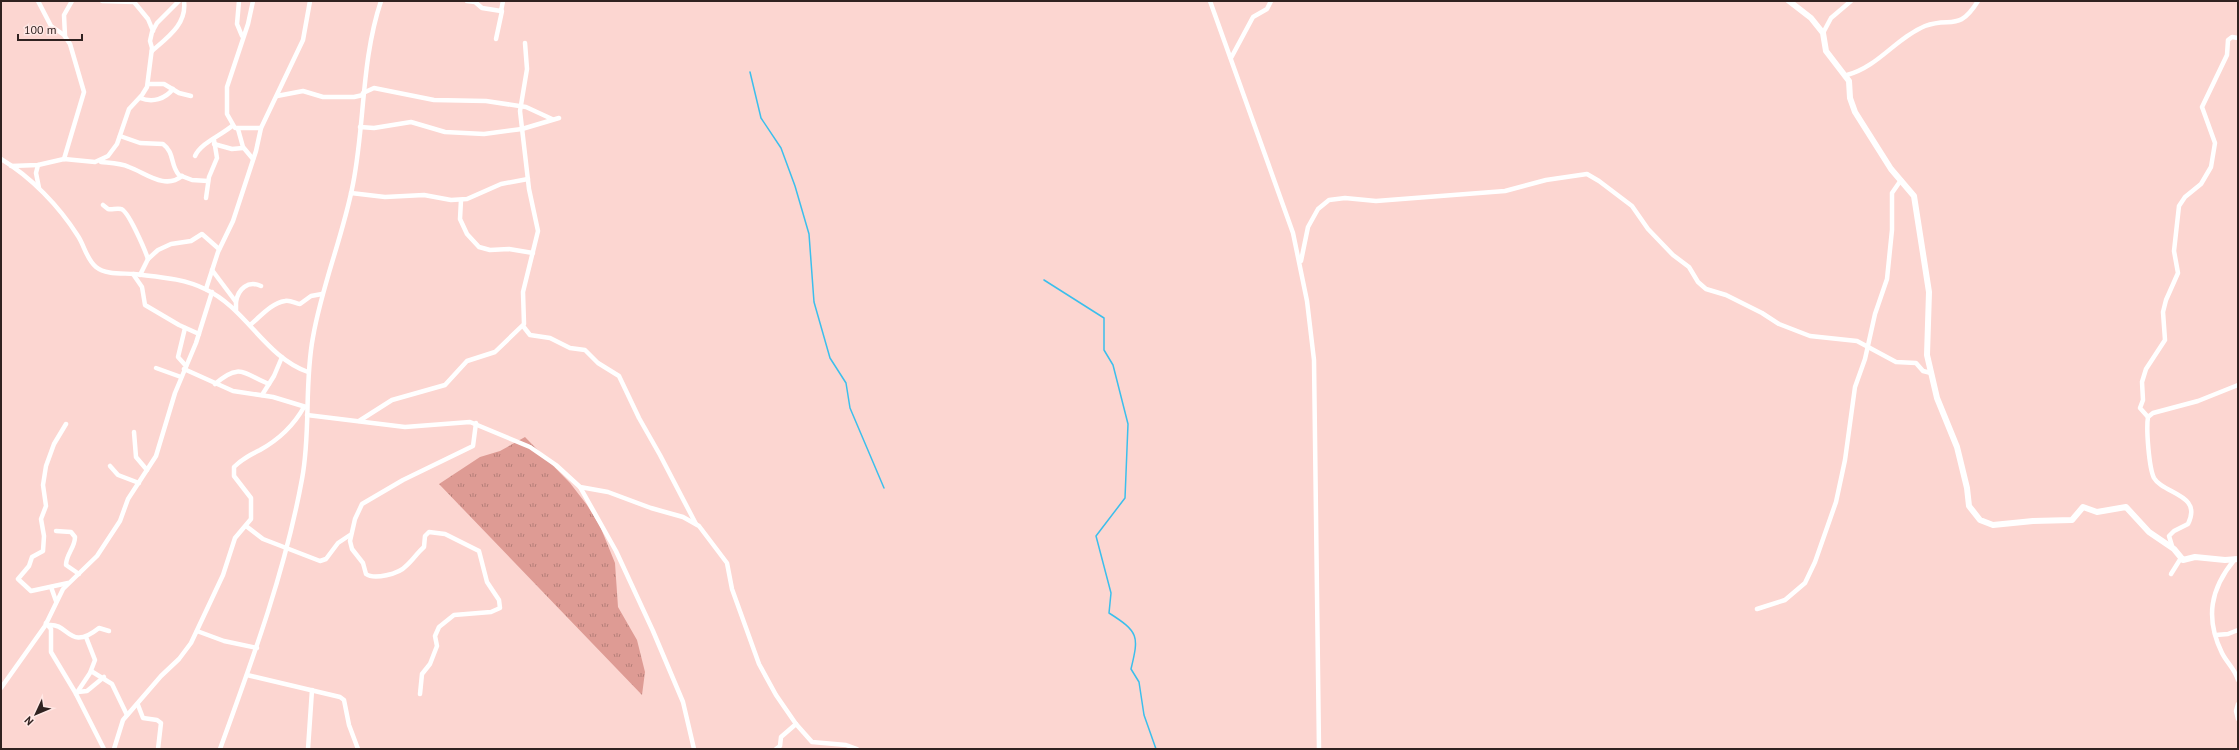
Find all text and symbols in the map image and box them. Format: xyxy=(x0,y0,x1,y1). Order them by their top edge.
scale bar xyxy=(18,16,82,42)
text: 100 m xyxy=(24,22,57,37)
north arrow xyxy=(16,694,56,734)
text: N xyxy=(21,713,36,728)

